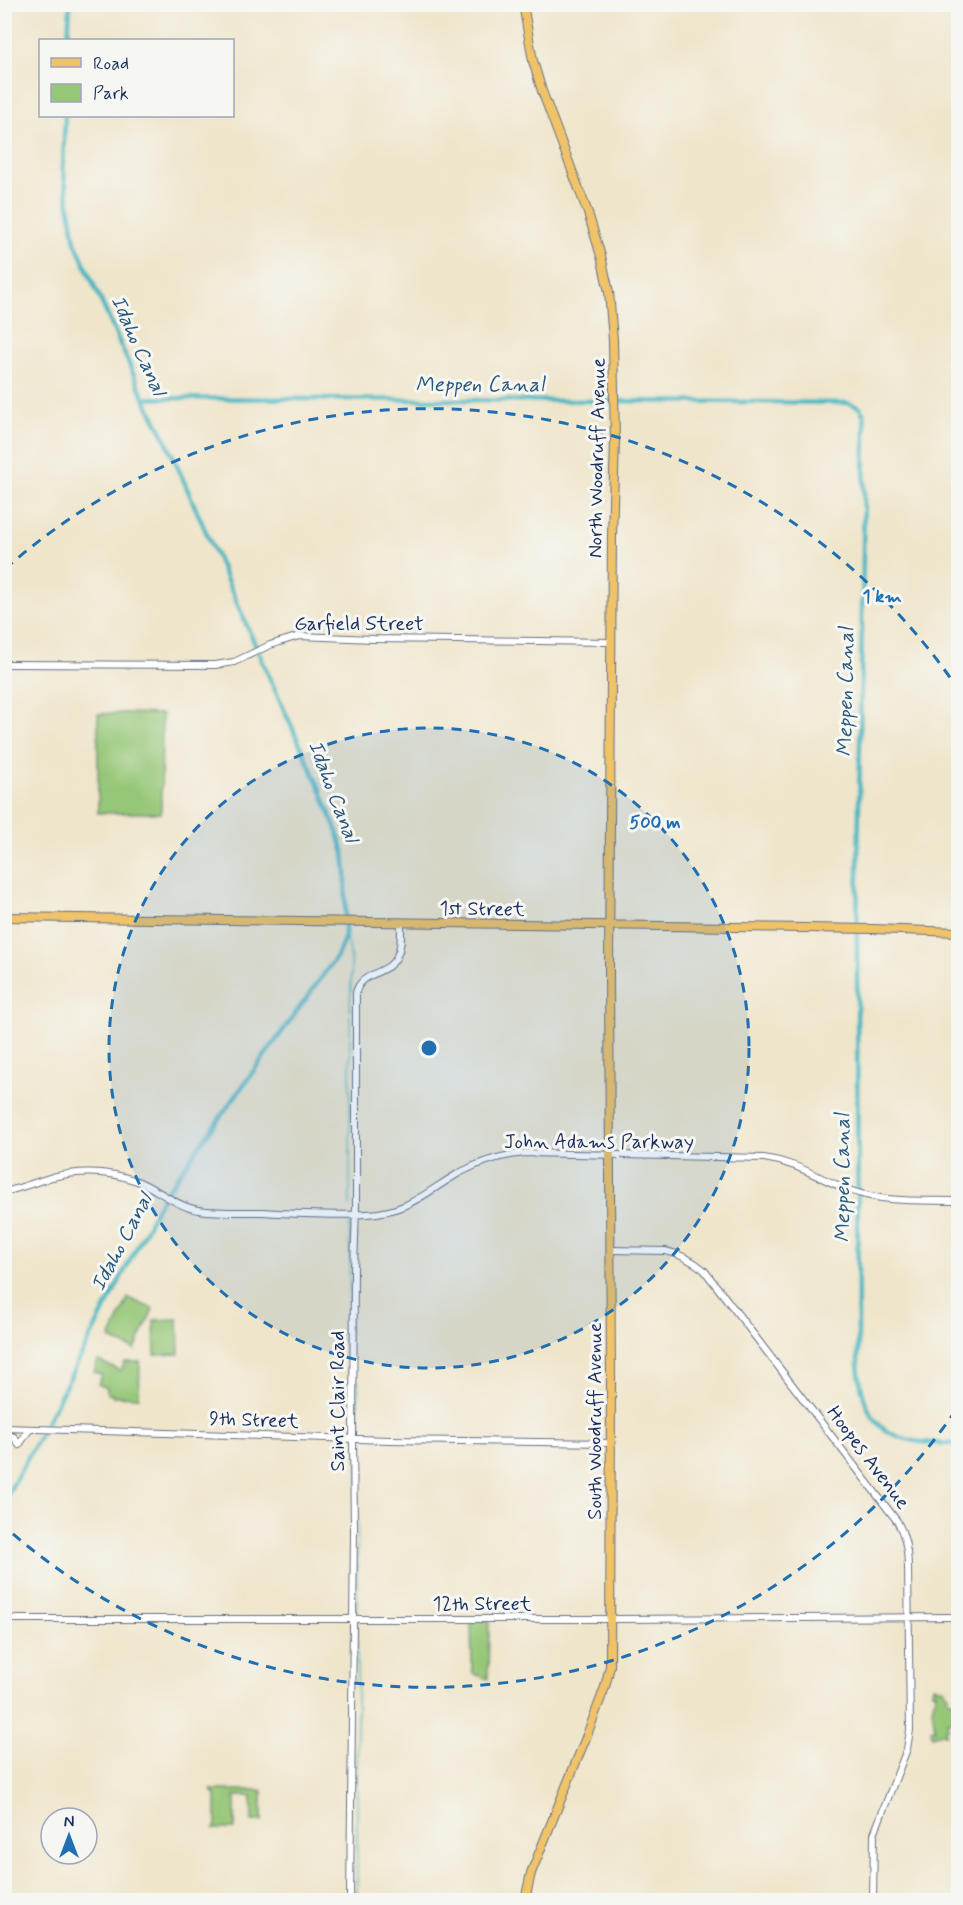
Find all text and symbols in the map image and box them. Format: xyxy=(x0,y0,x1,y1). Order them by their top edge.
legend xyxy=(39,39,234,117)
text: Road xyxy=(93,52,129,76)
text: Park xyxy=(93,82,129,106)
water label: Idaho Canal xyxy=(104,291,174,402)
street label: North Woodruff Avenue xyxy=(582,358,613,558)
water label: Meppen Canal xyxy=(415,371,547,399)
text: 1 km xyxy=(862,585,902,609)
street label: Garfield Street xyxy=(294,611,424,638)
water label: Meppen Canal xyxy=(831,625,861,757)
water label: Idaho Canal xyxy=(301,737,366,849)
text: 500 m xyxy=(629,811,681,835)
street label: 1st Street xyxy=(439,895,525,924)
centre of rings xyxy=(419,1038,439,1058)
water label: Meppen Canal xyxy=(829,1111,857,1243)
street label: John Adams Parkway xyxy=(504,1129,694,1156)
water label: Idaho Canal xyxy=(85,1186,161,1296)
street label: South Woodruff Avenue xyxy=(582,1322,609,1520)
street label: Saint Clair Road xyxy=(325,1331,352,1471)
street label: Hoopes Avenue xyxy=(820,1401,916,1515)
street label: 9th Street xyxy=(209,1405,299,1436)
street label: 12th Street xyxy=(432,1591,532,1618)
north arrow xyxy=(39,1806,99,1866)
text: N xyxy=(64,1812,74,1833)

